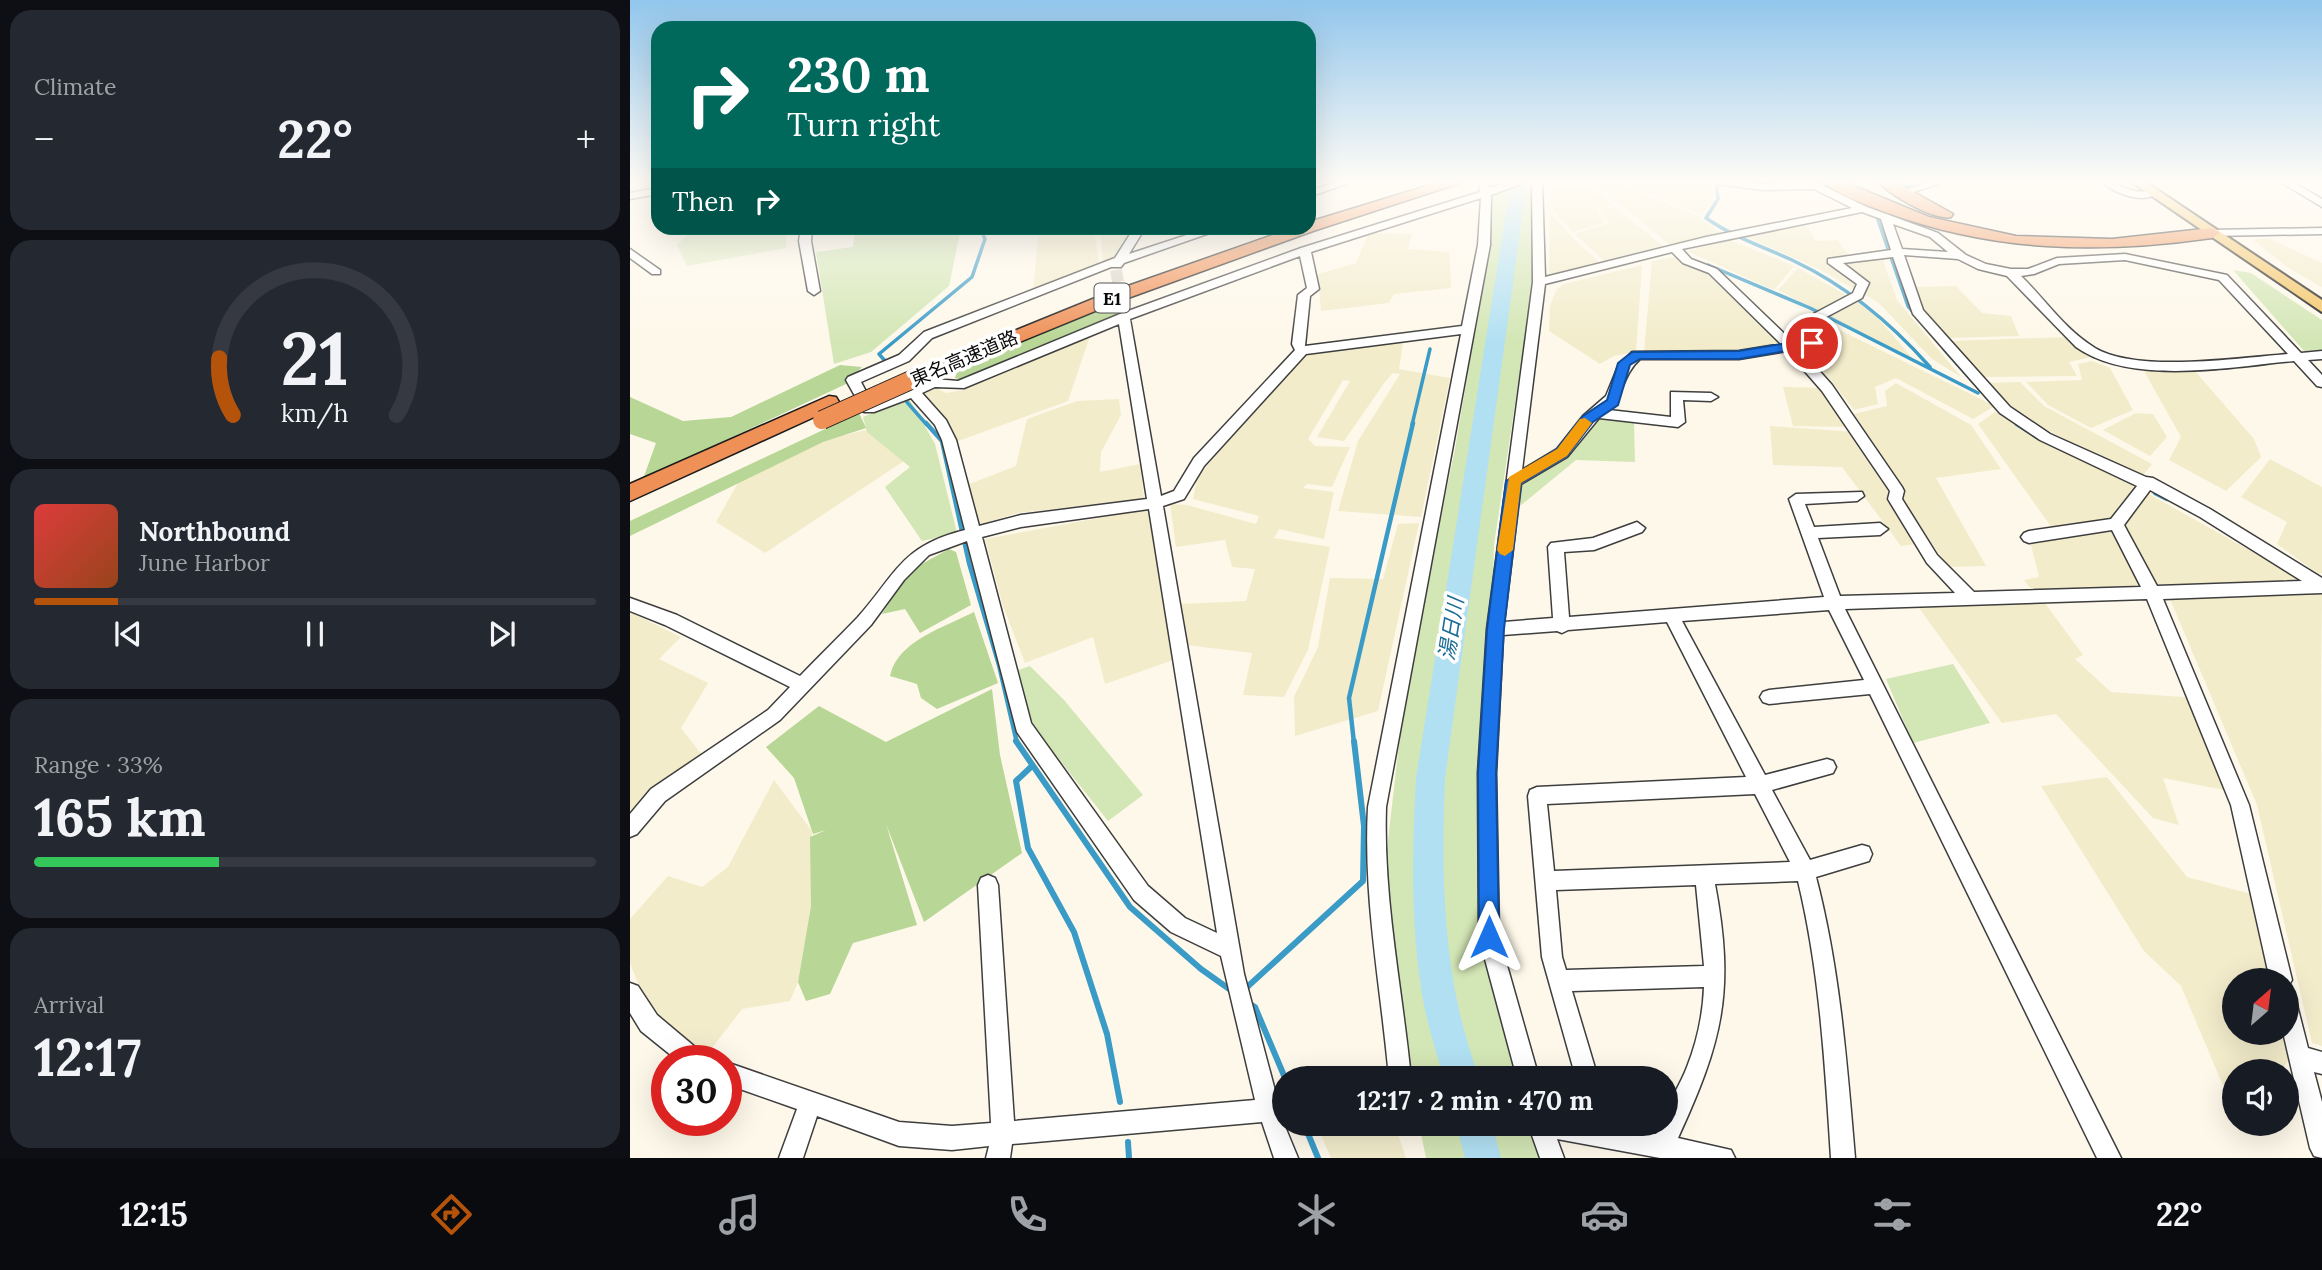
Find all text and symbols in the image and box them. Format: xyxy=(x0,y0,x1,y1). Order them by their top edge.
text: 230 m xyxy=(787,43,930,105)
icon: right xyxy=(672,49,763,140)
text: Climate xyxy=(34,72,116,101)
text: Turn right xyxy=(787,104,940,145)
text: 22° xyxy=(277,106,353,172)
text: − xyxy=(34,115,54,163)
text: + xyxy=(576,115,596,163)
icon: right xyxy=(748,182,786,220)
text: Then xyxy=(672,185,734,218)
road number: E1 xyxy=(1094,284,1130,312)
text: 21 xyxy=(281,313,349,406)
pin xyxy=(1782,313,1842,373)
icon: arrive xyxy=(1793,324,1831,362)
street label: 東名高速道路 xyxy=(907,325,1021,391)
text: km/h xyxy=(281,397,349,429)
text: Northbound xyxy=(139,515,290,548)
text: June Harbor xyxy=(139,548,270,577)
water label: 湯日川 xyxy=(1433,594,1470,662)
icon: previous xyxy=(109,615,147,653)
icon: pause xyxy=(296,615,334,653)
icon: next xyxy=(483,615,521,653)
text: Range · 33% xyxy=(34,750,163,779)
text: 165 km xyxy=(34,784,206,850)
position arrow xyxy=(1452,900,1526,974)
north arrow xyxy=(2222,968,2300,1045)
map controls xyxy=(2222,968,2299,1136)
text: Arrival xyxy=(34,990,104,1019)
text: 12:17 xyxy=(34,1024,141,1090)
speed limit sign: 30 xyxy=(651,1045,742,1136)
button: sound xyxy=(2222,1059,2299,1136)
text: 12:17 · 2 min · 470 m xyxy=(1357,1084,1593,1117)
icon: directions xyxy=(427,1190,476,1239)
icon: music xyxy=(715,1190,764,1239)
icon: phone xyxy=(1003,1190,1052,1239)
icon: climate xyxy=(1292,1190,1341,1239)
icon: car xyxy=(1580,1190,1629,1239)
icon: filters xyxy=(1868,1190,1917,1239)
text: 12:15 xyxy=(120,1194,188,1235)
text: 22° xyxy=(2156,1194,2202,1235)

